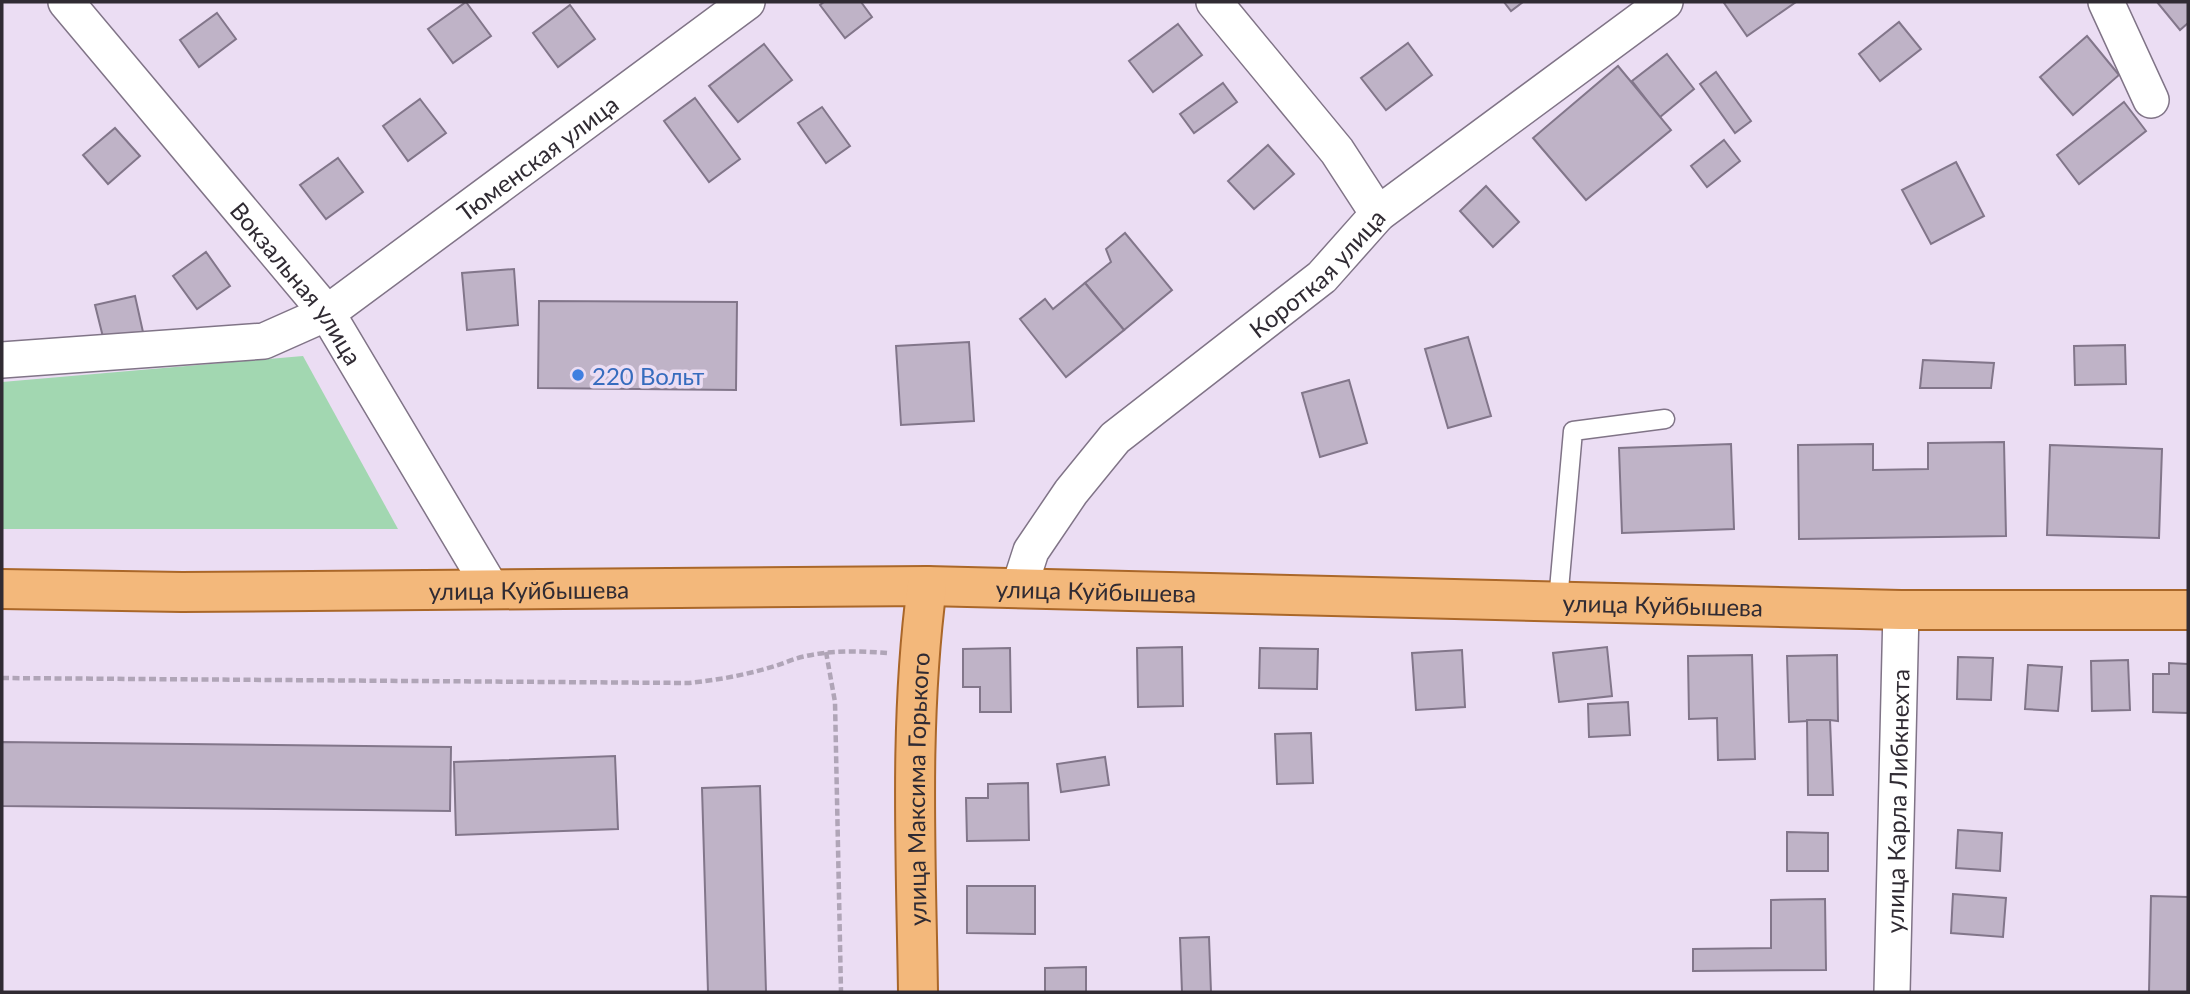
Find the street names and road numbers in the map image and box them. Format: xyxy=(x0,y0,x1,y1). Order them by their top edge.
street label: Тюменская улица xyxy=(451,88,623,227)
street label: Вокзальная улица xyxy=(225,195,369,370)
street label: Короткая улица xyxy=(1243,203,1390,343)
street label: улица Куйбышева xyxy=(995,573,1196,607)
street label: улица Куйбышева xyxy=(429,574,629,605)
street label: улица Куйбышева xyxy=(1562,587,1763,621)
street label: улица Максима Горького xyxy=(900,651,934,926)
street label: улица Карла Либкнехта xyxy=(1879,669,1914,934)

